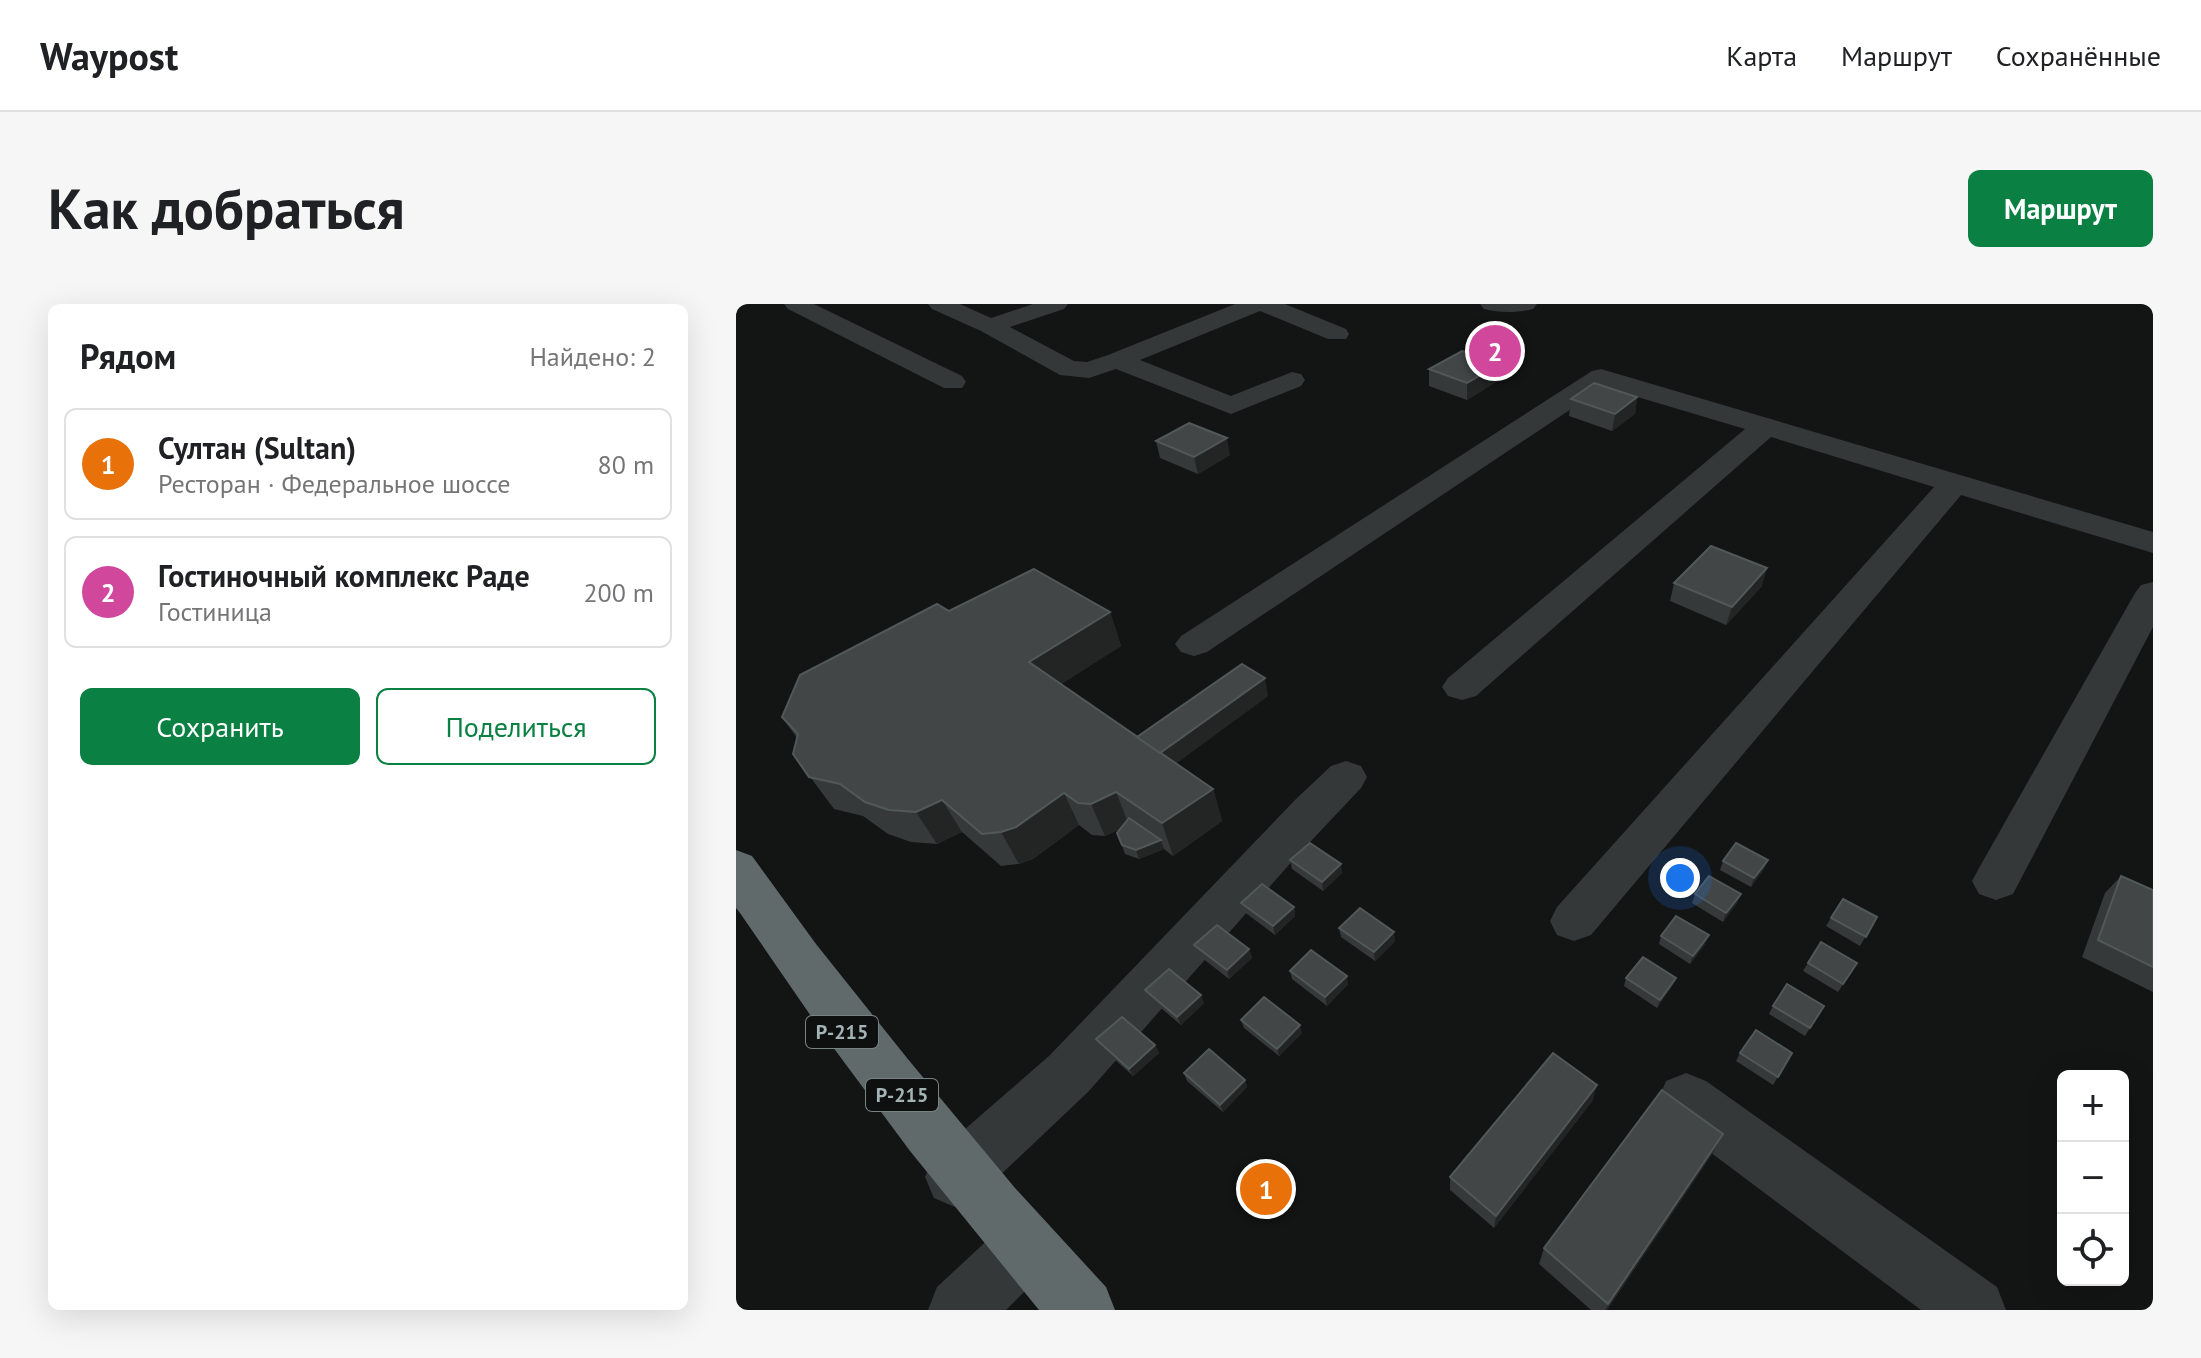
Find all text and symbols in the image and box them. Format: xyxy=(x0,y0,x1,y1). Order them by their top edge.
text: Waypost xyxy=(40,31,178,80)
text: Карта xyxy=(1726,37,1797,74)
text: Маршрут xyxy=(1841,37,1952,74)
text: Сохранённые xyxy=(1996,37,2161,74)
button: Маршрут xyxy=(1968,170,2153,247)
text: Как добраться xyxy=(48,172,405,244)
pin: 2 xyxy=(1469,321,1521,381)
text: Рядом xyxy=(80,334,176,378)
text: Найдено: 2 xyxy=(529,340,656,373)
text: Султан (Sultan) xyxy=(158,428,356,467)
text: 1 xyxy=(101,448,115,481)
text: 80 m xyxy=(598,448,654,481)
text: Ресторан · Федеральное шоссе xyxy=(158,467,510,500)
text: Гостиночный комплекс Раде xyxy=(158,556,530,595)
text: 2 xyxy=(101,576,115,609)
text: 200 m xyxy=(583,576,654,609)
text: Гостиница xyxy=(158,595,272,628)
button: Сохранить xyxy=(80,688,360,765)
button: Поделиться xyxy=(376,688,656,765)
your location xyxy=(1660,858,1700,898)
road number: Р-215 xyxy=(806,1016,878,1048)
map controls xyxy=(2057,1070,2129,1286)
button: + xyxy=(2057,1070,2129,1142)
road number: P-215 xyxy=(866,1079,938,1111)
button: − xyxy=(2057,1142,2129,1214)
pin: 1 xyxy=(1240,1159,1292,1219)
button: locate xyxy=(2057,1214,2129,1286)

